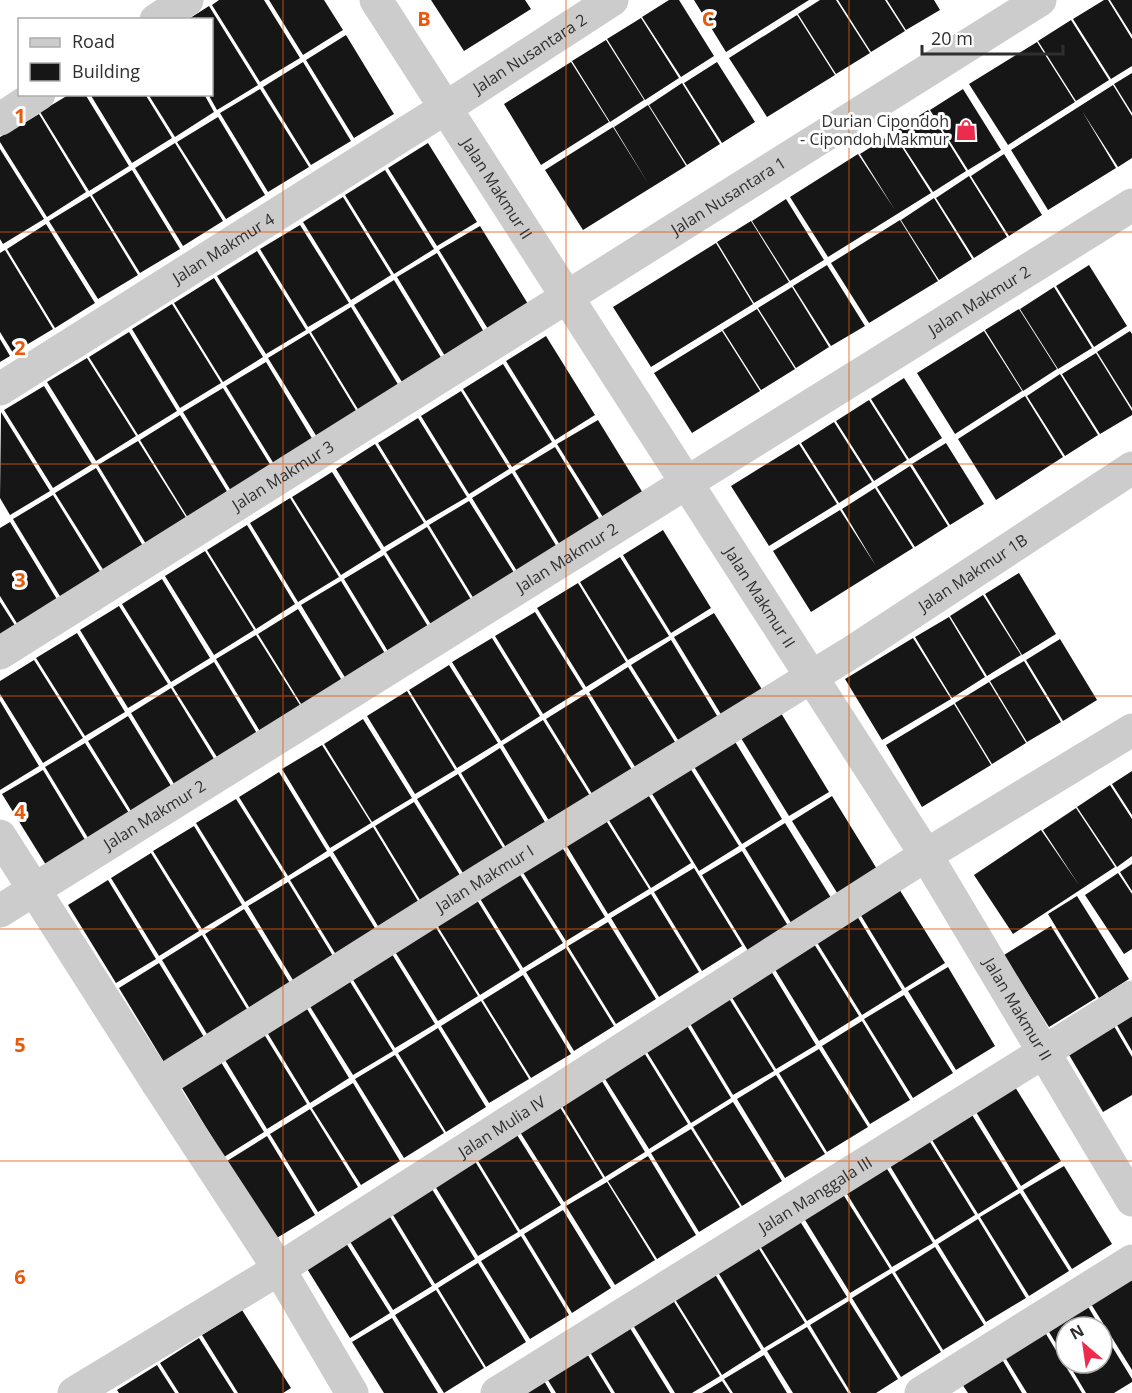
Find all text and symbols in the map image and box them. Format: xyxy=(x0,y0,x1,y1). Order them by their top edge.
text: B xyxy=(417,5,431,32)
text: C xyxy=(702,5,715,32)
street label: Jalan Nusantara 2 xyxy=(467,8,591,100)
legend xyxy=(18,18,213,96)
scale bar xyxy=(922,18,1063,56)
text: 20 m xyxy=(931,26,973,50)
text: Road xyxy=(72,29,115,53)
text: Building xyxy=(72,59,140,83)
text: 1 xyxy=(14,102,26,129)
place label: Durian Cipondoh - Cipondoh Makmur xyxy=(800,110,949,150)
shop icon: Durian Cipondoh - Cipondoh Makmur xyxy=(954,118,978,142)
street label: Jalan Makmur II xyxy=(455,132,538,243)
street label: Jalan Nusantara 1 xyxy=(665,151,790,241)
street label: Jalan Makmur 4 xyxy=(167,208,278,290)
street label: Jalan Makmur 2 xyxy=(922,260,1034,341)
text: 2 xyxy=(14,334,26,361)
street label: Jalan Makmur 3 xyxy=(226,435,338,517)
street label: Jalan Makmur 2 xyxy=(510,517,622,599)
street label: Jalan Makmur 1B xyxy=(912,529,1032,618)
street label: Jalan Makmur II xyxy=(718,541,801,652)
text: 3 xyxy=(14,566,26,593)
street label: Jalan Makmur 2 xyxy=(98,775,210,856)
text: 4 xyxy=(14,798,26,825)
street label: Jalan Makmur I xyxy=(430,839,538,918)
street label: Jalan Makmur II xyxy=(978,952,1057,1064)
text: 5 xyxy=(14,1031,26,1058)
street label: Jalan Mulia IV xyxy=(452,1090,550,1164)
street label: Jalan Manggala III xyxy=(753,1151,876,1239)
text: 6 xyxy=(14,1263,26,1290)
north arrow xyxy=(1054,1315,1114,1375)
text: N xyxy=(1066,1319,1088,1345)

